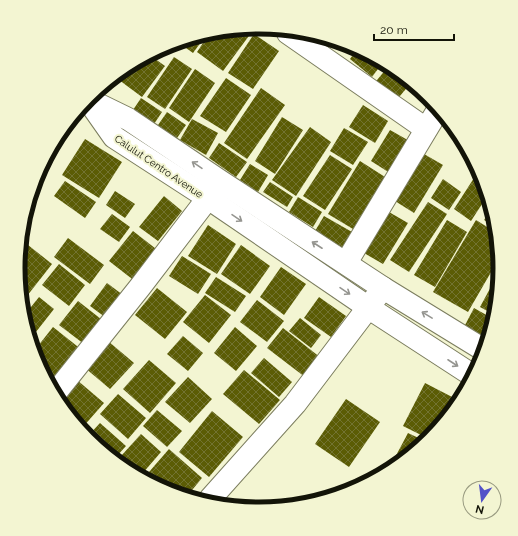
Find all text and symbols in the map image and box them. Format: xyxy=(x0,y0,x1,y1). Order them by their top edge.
scale bar xyxy=(374,16,454,42)
text: 20 m xyxy=(380,23,408,37)
street label: Calulut Centro Avenue xyxy=(113,133,205,200)
one-way arrow xyxy=(191,161,203,169)
one-way arrow xyxy=(231,214,242,222)
one-way arrow xyxy=(311,240,323,248)
one-way arrow xyxy=(339,287,350,295)
one-way arrow xyxy=(421,310,433,318)
one-way arrow xyxy=(447,359,458,367)
north arrow xyxy=(462,480,502,520)
text: N xyxy=(474,502,485,517)

